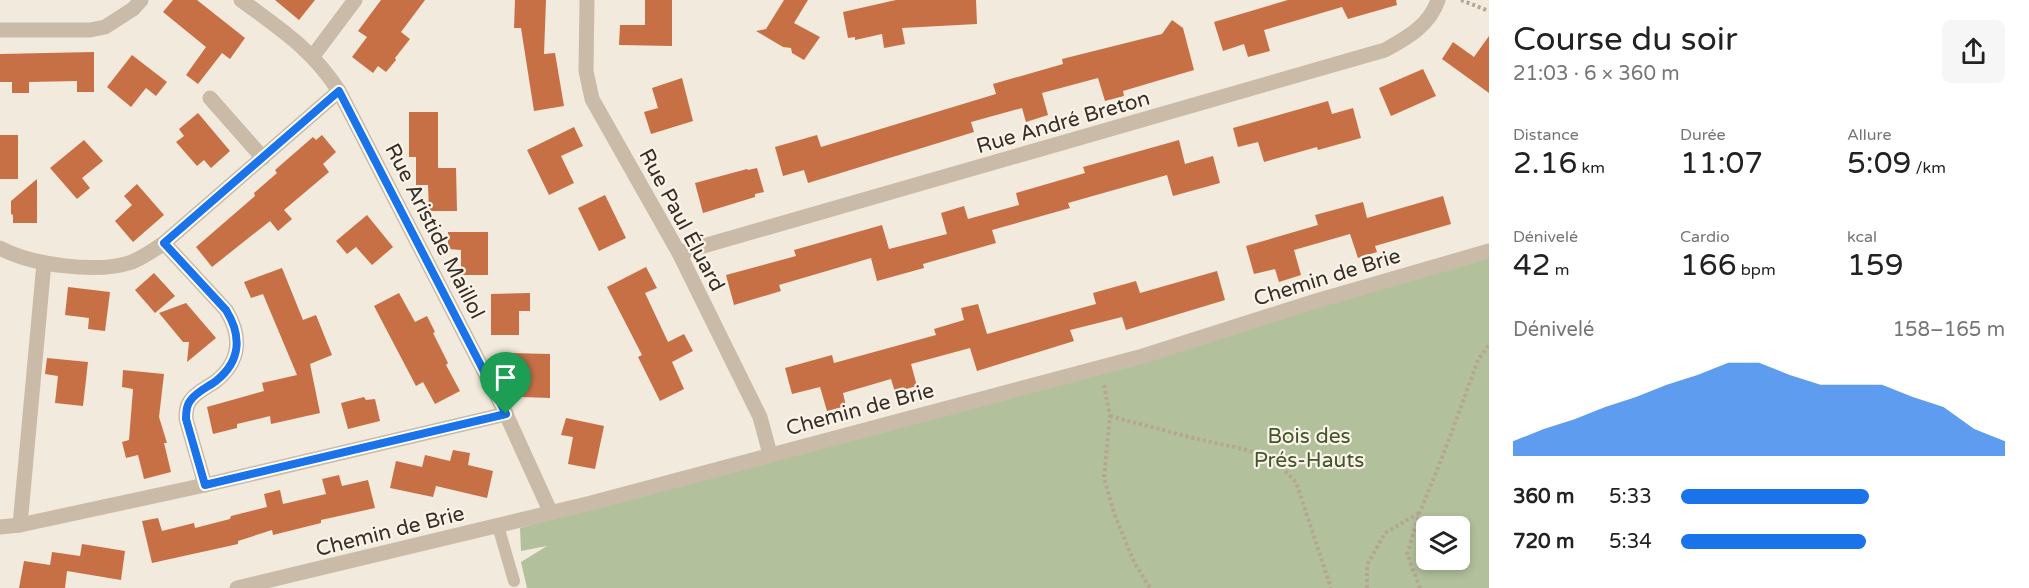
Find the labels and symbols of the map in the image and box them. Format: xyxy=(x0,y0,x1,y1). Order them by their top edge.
street label: Rue André Breton xyxy=(974,86,1153,159)
street label: Rue Aristide Maillol xyxy=(379,139,490,323)
street label: Rue Paul Éluard xyxy=(633,145,730,296)
street label: Chemin de Brie xyxy=(1251,243,1404,312)
pin xyxy=(480,352,531,414)
street label: Chemin de Brie xyxy=(783,378,937,441)
park label: Bois des Prés-Hauts xyxy=(1254,424,1364,473)
street label: Chemin de Brie xyxy=(313,501,467,562)

